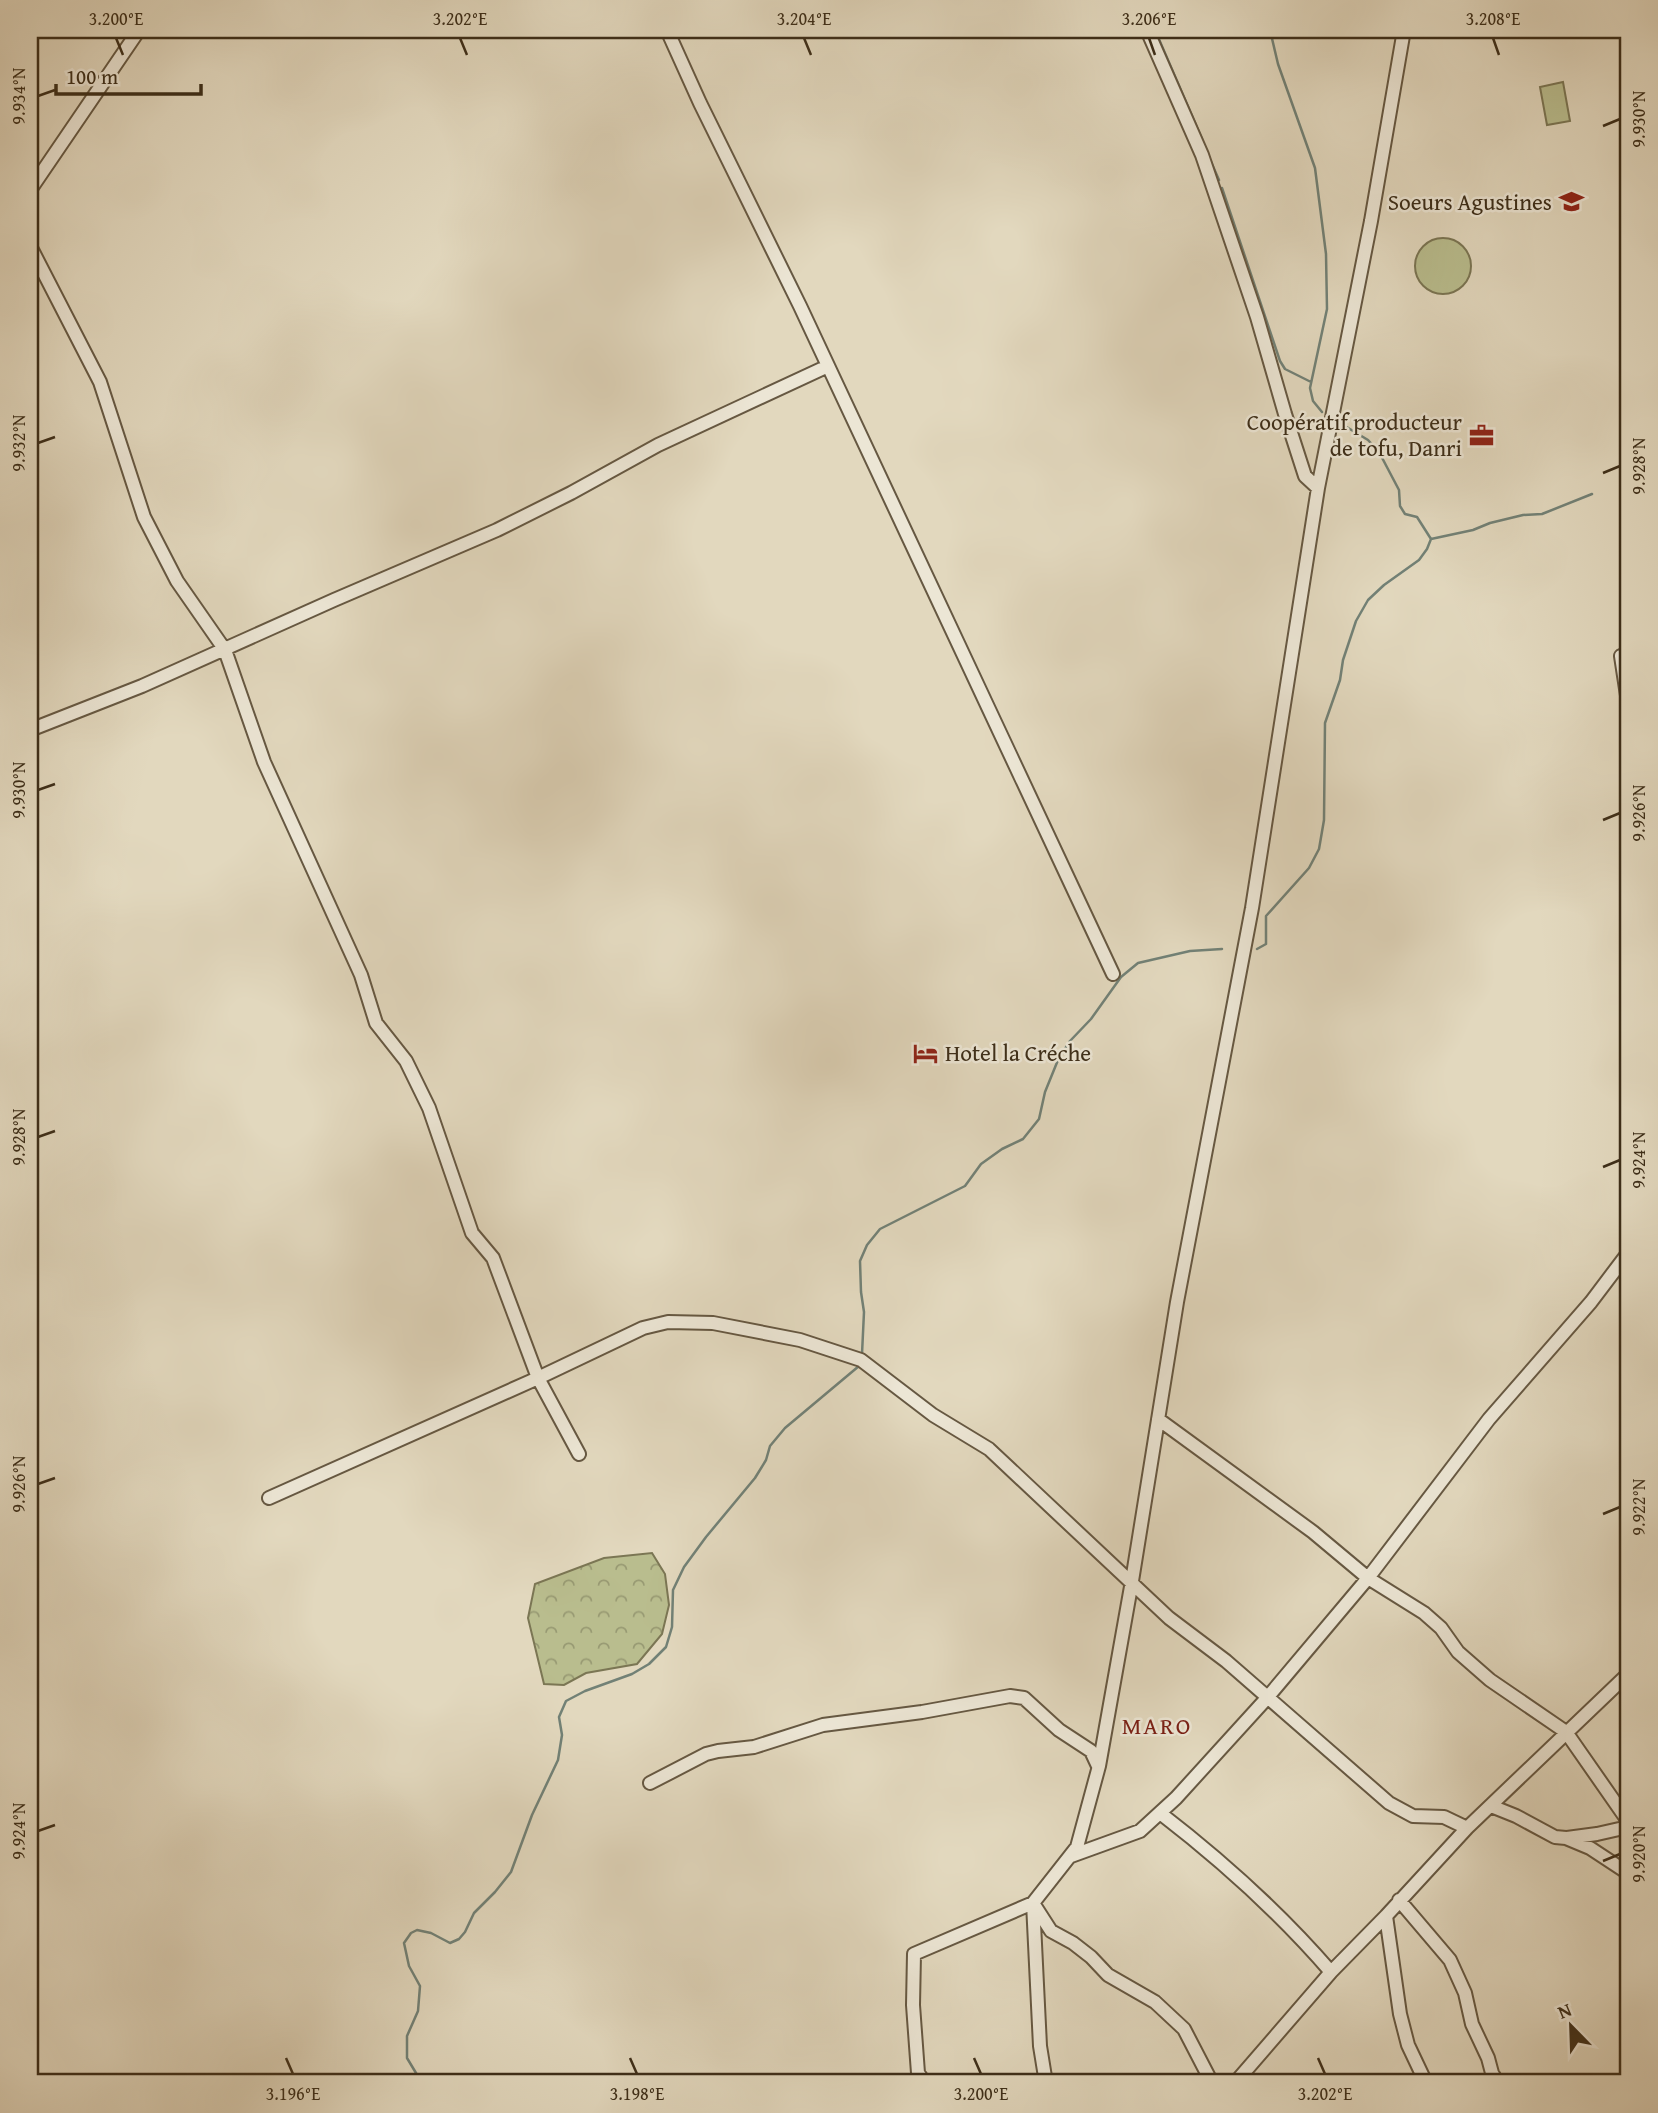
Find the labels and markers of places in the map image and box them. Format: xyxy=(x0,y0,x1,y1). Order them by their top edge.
place label: Soeurs Agustines xyxy=(1388,185,1552,218)
school or university icon: Soeurs Agustines xyxy=(1558,188,1586,216)
place label: Coopératif producteur de tofu, Danri xyxy=(1247,405,1463,464)
office icon: Coopératif producteur de tofu, Danri xyxy=(1468,421,1496,449)
place label: Hotel la Créche xyxy=(945,1036,1091,1069)
hotel icon: Hotel la Créche xyxy=(911,1039,939,1067)

